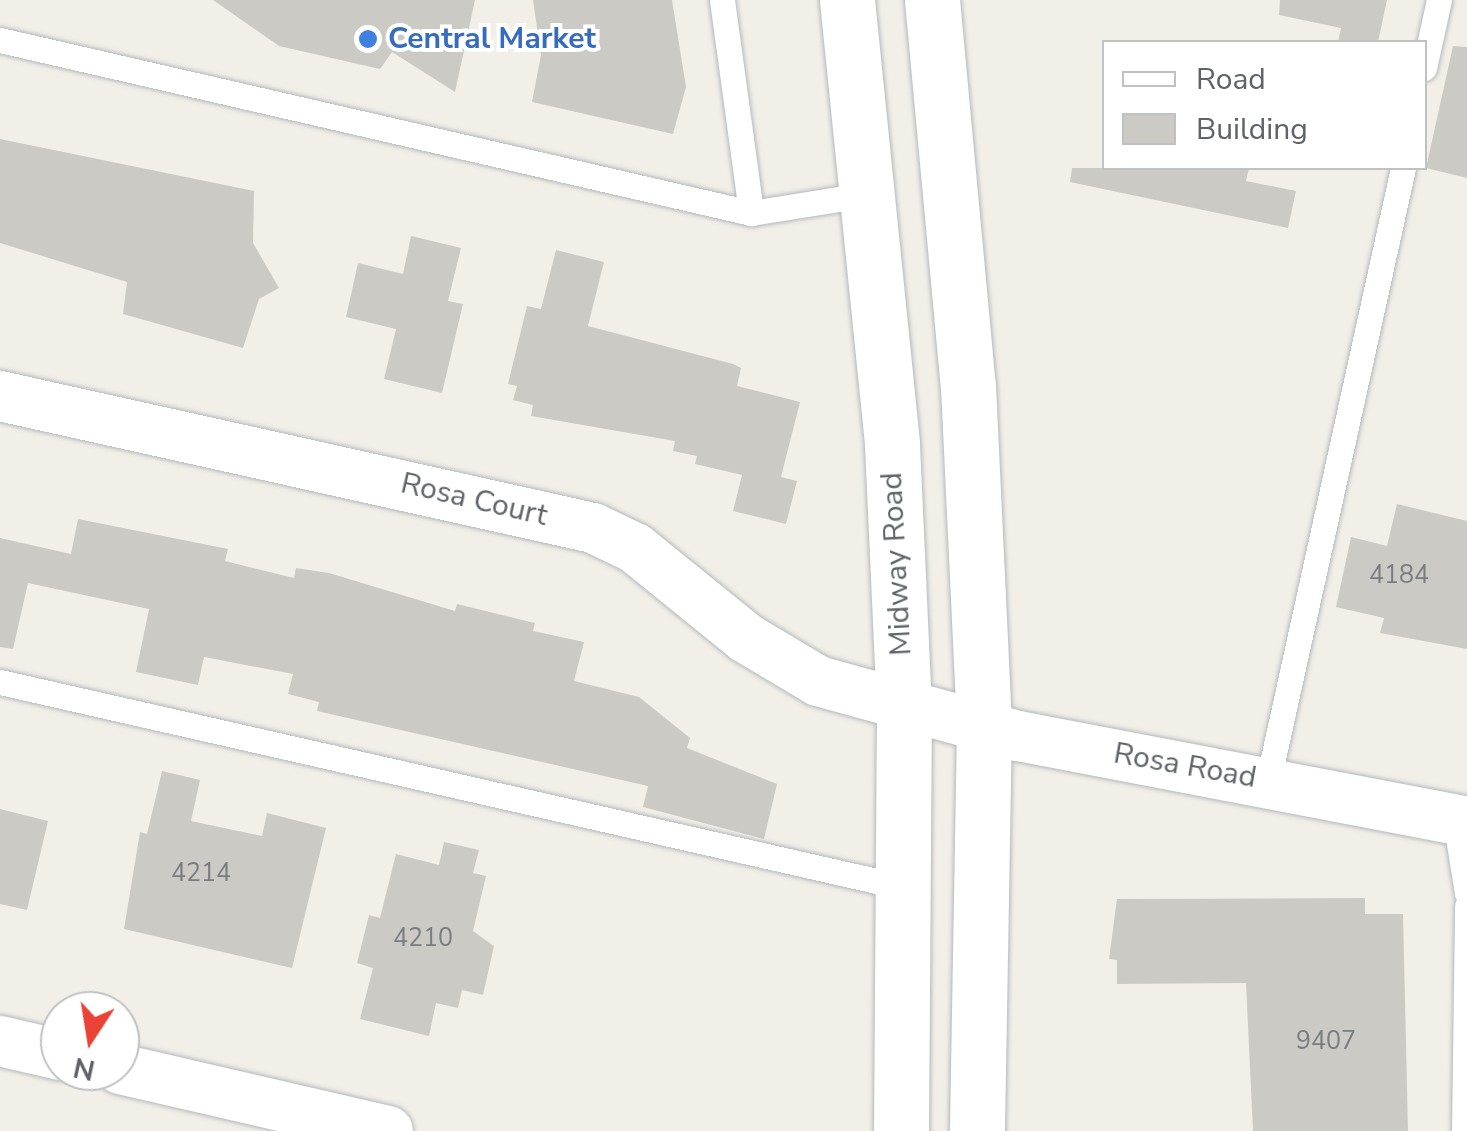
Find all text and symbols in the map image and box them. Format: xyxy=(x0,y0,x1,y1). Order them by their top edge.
place label: Central Market xyxy=(388,21,596,57)
marker: Central Market xyxy=(357,28,379,50)
legend xyxy=(1102,40,1427,170)
text: Road xyxy=(1196,59,1266,100)
text: Building xyxy=(1196,109,1308,150)
street label: Rosa Court xyxy=(397,466,551,534)
street label: Midway Road xyxy=(874,471,920,657)
house number: 4184 xyxy=(1369,560,1429,590)
street label: Rosa Road xyxy=(1111,736,1259,796)
house number: 4214 xyxy=(171,858,231,888)
house number: 4210 xyxy=(393,923,453,953)
north arrow xyxy=(40,991,140,1091)
house number: 9407 xyxy=(1296,1026,1356,1056)
text: N xyxy=(70,1048,98,1089)

